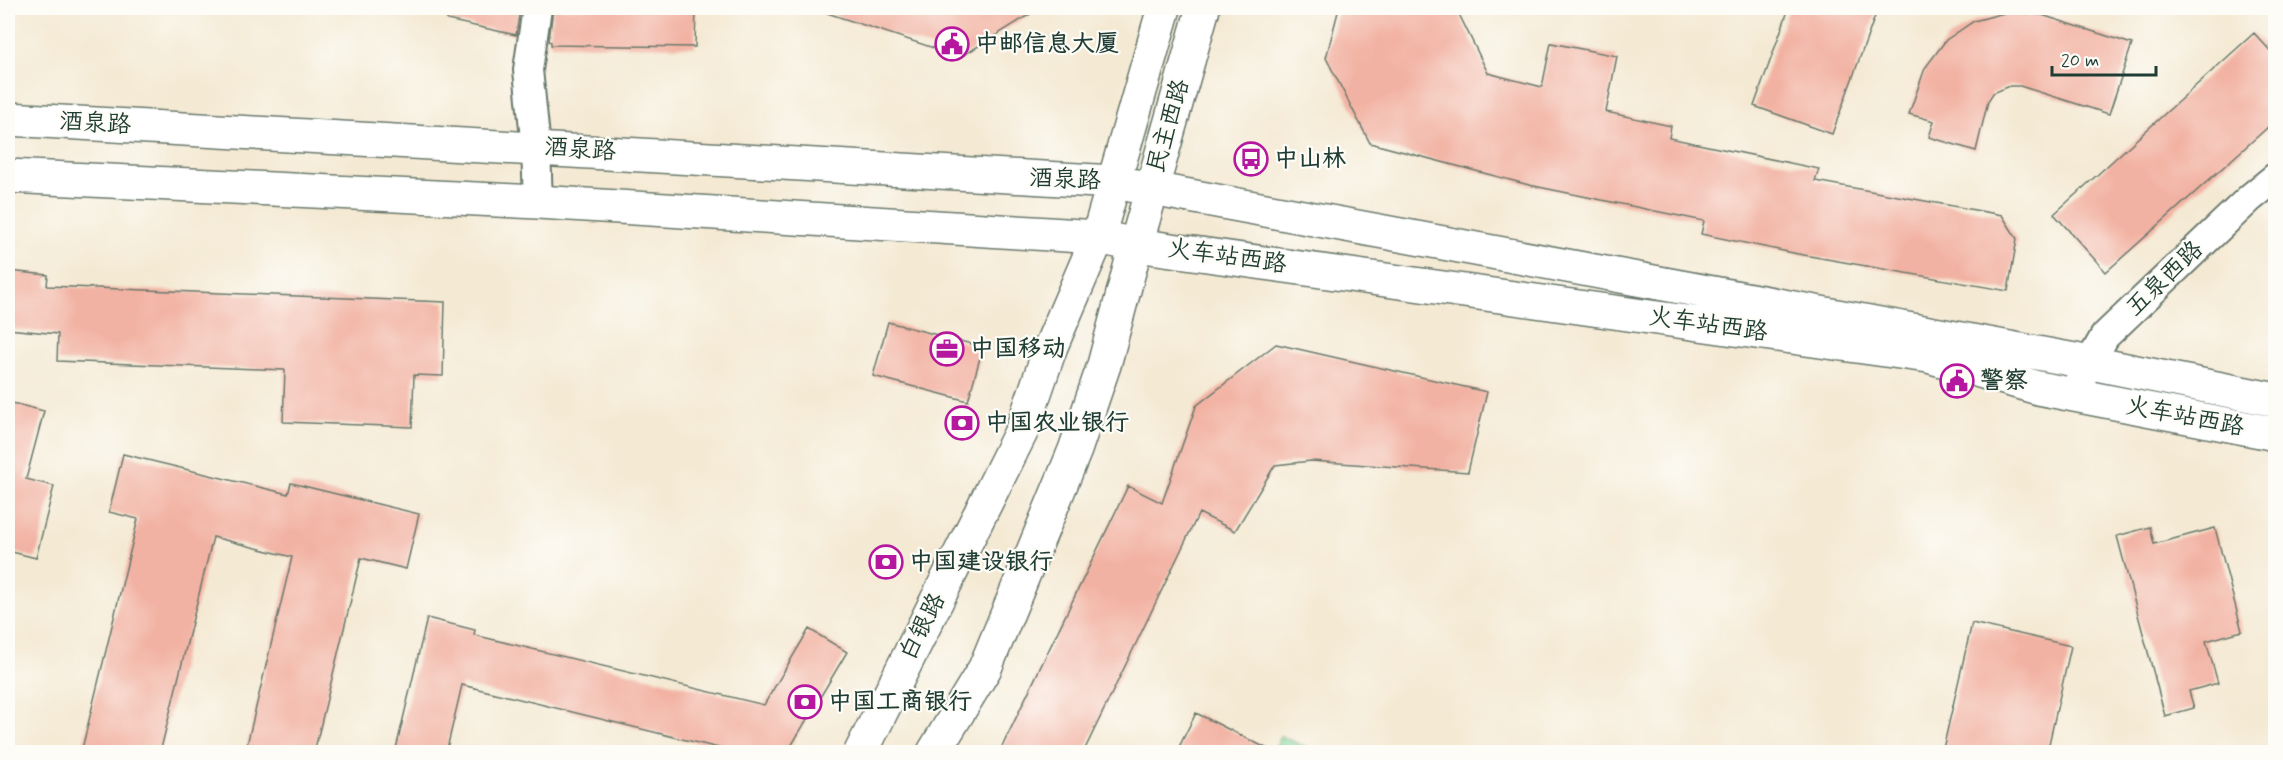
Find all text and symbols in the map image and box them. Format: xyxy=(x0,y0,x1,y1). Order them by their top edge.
public building icon: 中邮信息大厦 xyxy=(934,26,970,62)
place label: 中邮信息大厦 xyxy=(975,29,1119,60)
scale bar xyxy=(2052,39,2156,77)
text: 20 m xyxy=(2061,49,2099,73)
street label: 民主西路 xyxy=(1141,76,1197,176)
street label: 酒泉路 xyxy=(58,107,132,141)
street label: 酒泉路 xyxy=(543,132,617,168)
bus stop icon: 中山林 xyxy=(1233,141,1269,177)
place label: 中山林 xyxy=(1274,144,1346,175)
street label: 酒泉路 xyxy=(1028,163,1102,197)
street label: 火车站西路 xyxy=(1165,233,1289,281)
street label: 五泉西路 xyxy=(2120,235,2210,323)
street label: 火车站西路 xyxy=(1646,301,1770,349)
office icon: 中国移动 xyxy=(929,331,965,367)
place label: 中国移动 xyxy=(970,334,1066,365)
public building icon: 警察 xyxy=(1939,363,1975,399)
place label: 警察 xyxy=(1980,366,2028,397)
street label: 火车站西路 xyxy=(2123,390,2247,444)
bank icon: 中国农业银行 xyxy=(944,405,980,441)
place label: 中国农业银行 xyxy=(985,408,1129,439)
bank icon: 中国建设银行 xyxy=(868,544,904,580)
place label: 中国建设银行 xyxy=(909,547,1053,578)
street label: 白银路 xyxy=(893,588,953,666)
bank icon: 中国工商银行 xyxy=(787,684,823,720)
place label: 中国工商银行 xyxy=(828,687,972,718)

